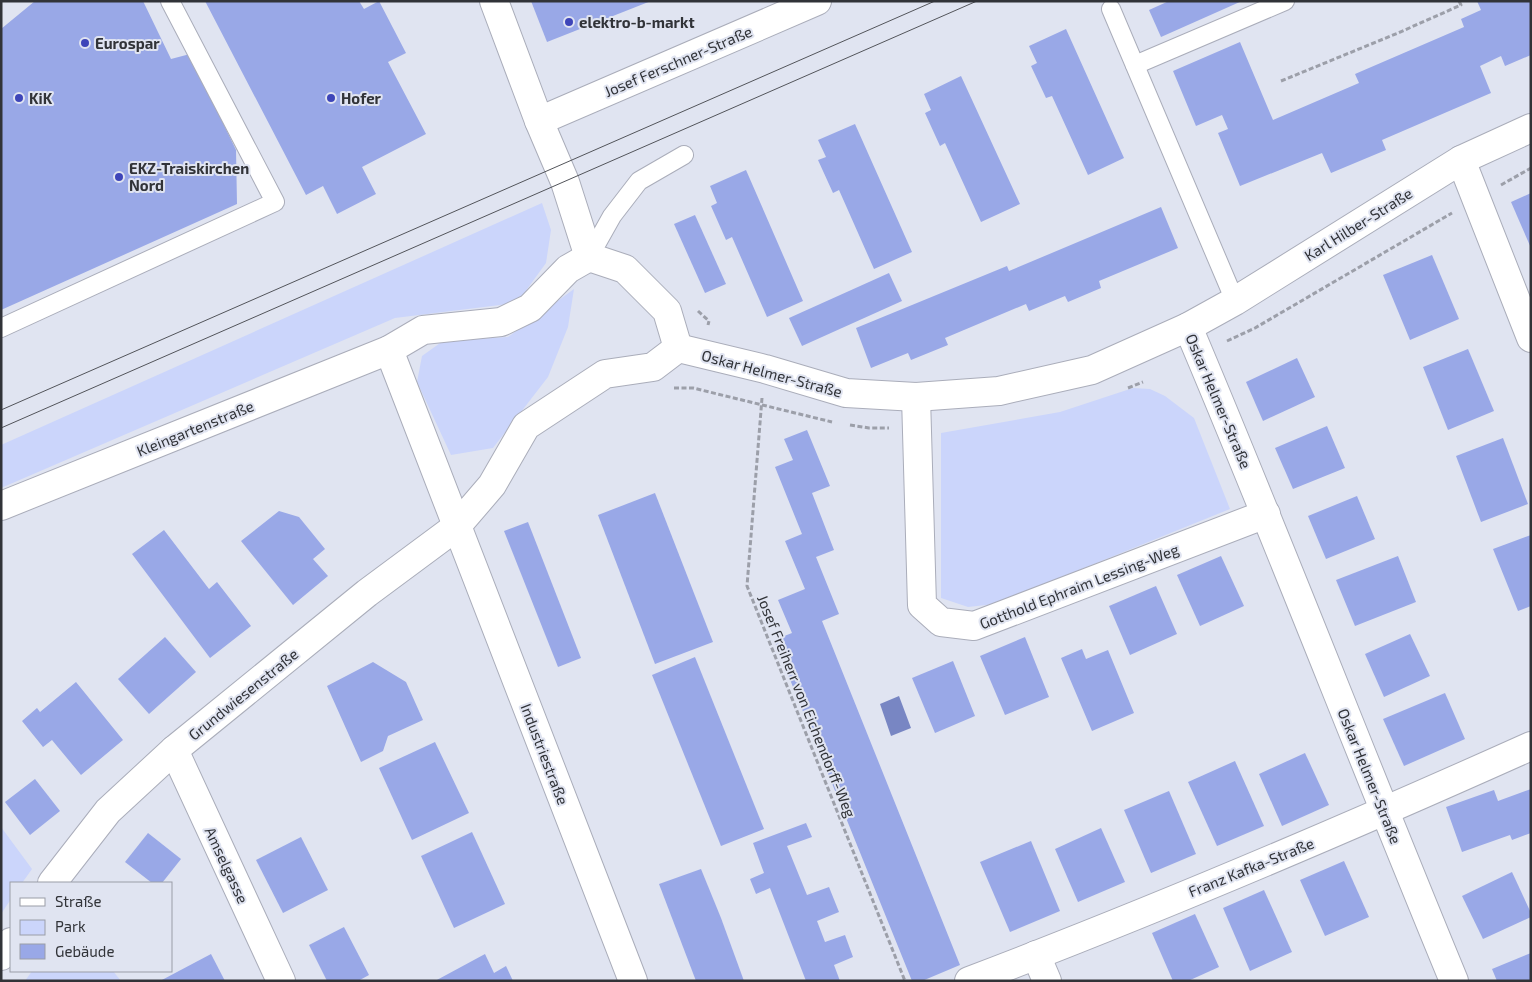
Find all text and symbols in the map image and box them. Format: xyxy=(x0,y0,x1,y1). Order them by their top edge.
place label: elektro-b-markt xyxy=(579,13,695,31)
marker: elektro-b-markt xyxy=(563,16,575,28)
street label: Josef Ferschner-Straße xyxy=(601,22,755,100)
place label: Eurospar xyxy=(95,34,160,52)
marker: Eurospar xyxy=(79,37,91,49)
place label: KiK xyxy=(29,89,53,107)
place label: Hofer xyxy=(341,89,382,107)
marker: KiK xyxy=(13,92,25,104)
marker: Hofer xyxy=(325,92,337,104)
place label: EKZ-Traiskirchen Nord xyxy=(129,159,249,194)
marker: EKZ-Traiskirchen Nord xyxy=(113,171,125,183)
street label: Karl Hilber-Straße xyxy=(1301,184,1415,264)
street label: Oskar Helmer-Straße xyxy=(1182,331,1256,471)
street label: Oskar Helmer-Straße xyxy=(700,346,844,400)
street label: Kleingartenstraße xyxy=(134,396,256,460)
street label: Gotthold Ephraim Lessing-Weg xyxy=(977,539,1182,632)
street label: Josef Freiherr von Eichendorff-Weg xyxy=(754,592,860,821)
street label: Grundwiesenstraße xyxy=(185,644,301,744)
street label: Industriestraße xyxy=(517,701,573,807)
street label: Oskar Helmer-Straße xyxy=(1335,706,1405,846)
street label: Amselgasse xyxy=(201,824,253,906)
street label: Franz Kafka-Straße xyxy=(1186,834,1316,900)
legend xyxy=(10,882,172,972)
text: Straße xyxy=(55,892,101,910)
text: Park xyxy=(55,917,86,935)
text: Gebäude xyxy=(55,942,114,960)

